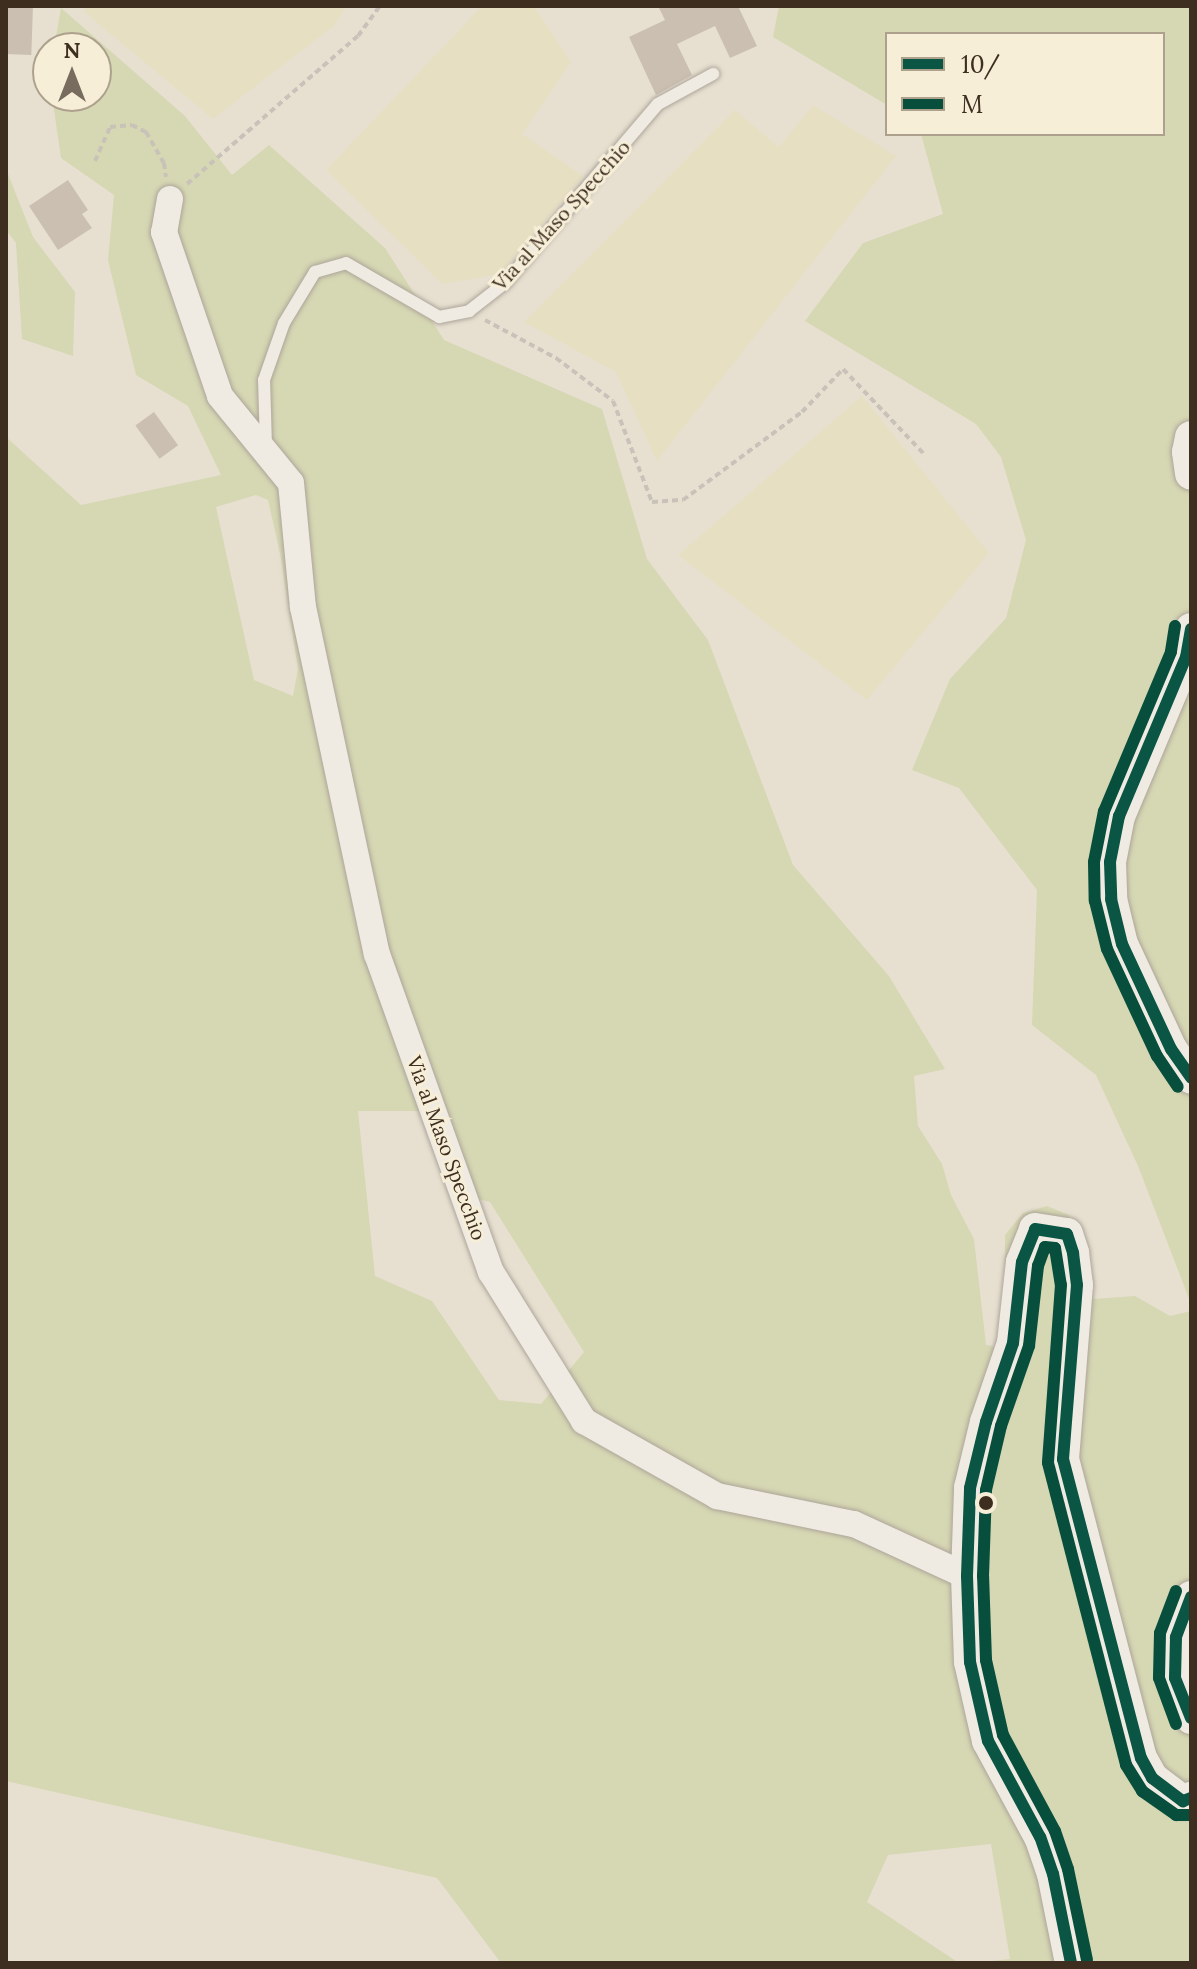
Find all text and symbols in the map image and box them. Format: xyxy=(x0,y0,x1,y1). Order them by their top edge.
north arrow xyxy=(32,32,112,112)
legend xyxy=(885,32,1165,136)
text: N xyxy=(63,36,81,64)
text: 10/ xyxy=(961,49,1000,80)
text: M xyxy=(961,89,983,120)
street label: Via al Maso Specchio xyxy=(487,135,635,295)
street label: Via al Maso Specchio xyxy=(403,1053,491,1243)
unlabelled marker xyxy=(978,1495,994,1511)

